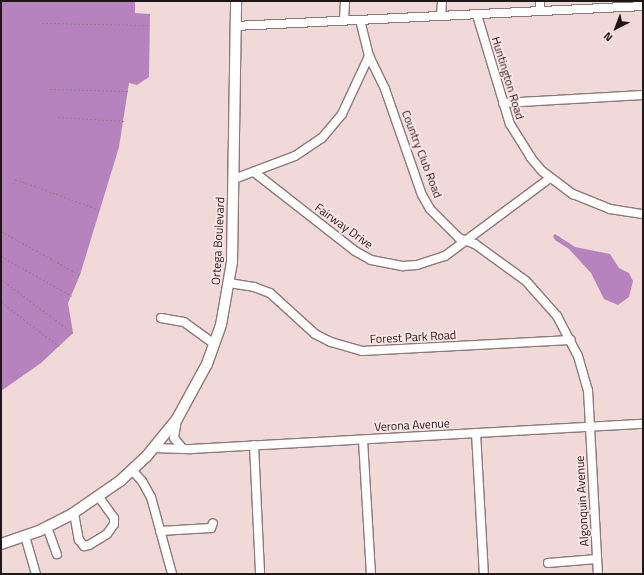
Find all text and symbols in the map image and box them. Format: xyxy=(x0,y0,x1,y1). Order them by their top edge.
north arrow xyxy=(596,8,636,48)
text: N xyxy=(600,28,616,45)
street label: Huntington Road xyxy=(489,35,527,121)
street label: Country Club Road xyxy=(399,108,445,200)
street label: Ortega Boulevard xyxy=(209,197,227,285)
street label: Fairway Drive xyxy=(312,200,376,252)
street label: Forest Park Road xyxy=(369,328,457,346)
street label: Verona Avenue xyxy=(374,416,450,434)
street label: Algonquin Avenue xyxy=(572,455,592,547)

